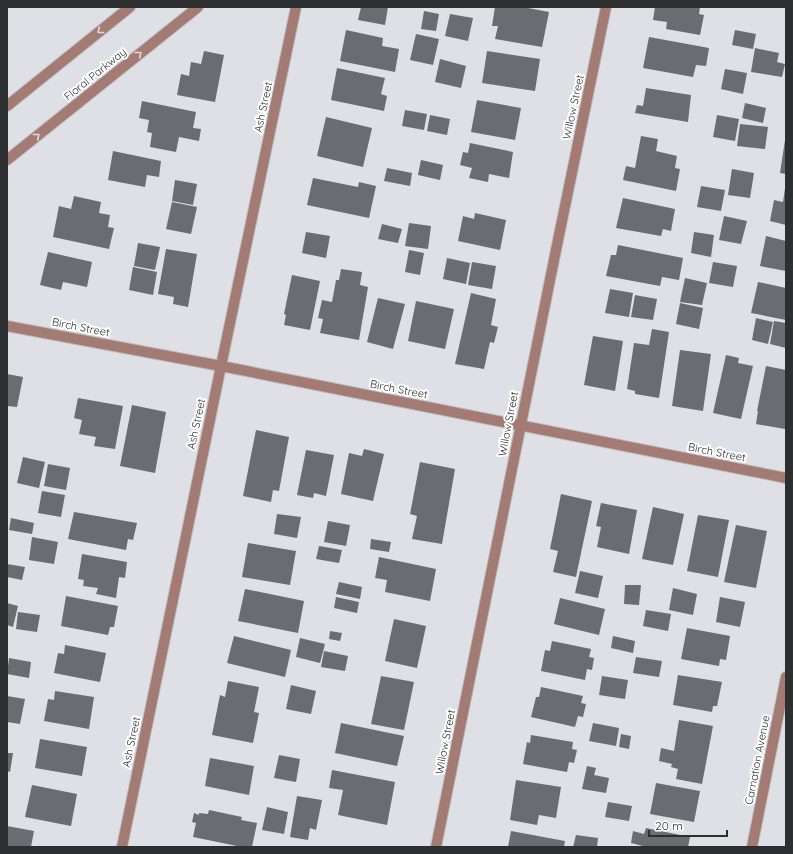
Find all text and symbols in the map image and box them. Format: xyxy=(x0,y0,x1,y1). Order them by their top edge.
one-way arrow xyxy=(97,27,104,34)
street label: Floral Parkway xyxy=(61,45,129,103)
one-way arrow xyxy=(134,52,141,59)
street label: Willow Street xyxy=(559,73,587,141)
street label: Ash Street xyxy=(251,80,275,134)
one-way arrow xyxy=(33,133,40,140)
street label: Birch Street xyxy=(51,315,111,340)
street label: Birch Street xyxy=(369,377,429,402)
street label: Willow Street xyxy=(495,390,521,458)
street label: Ash Street xyxy=(184,397,208,451)
street label: Birch Street xyxy=(687,440,747,465)
street label: Willow Street xyxy=(432,708,458,776)
street label: Carnation Avenue xyxy=(741,714,773,806)
street label: Ash Street xyxy=(119,715,143,769)
scale bar xyxy=(649,812,727,838)
text: 20 m xyxy=(655,818,683,833)

